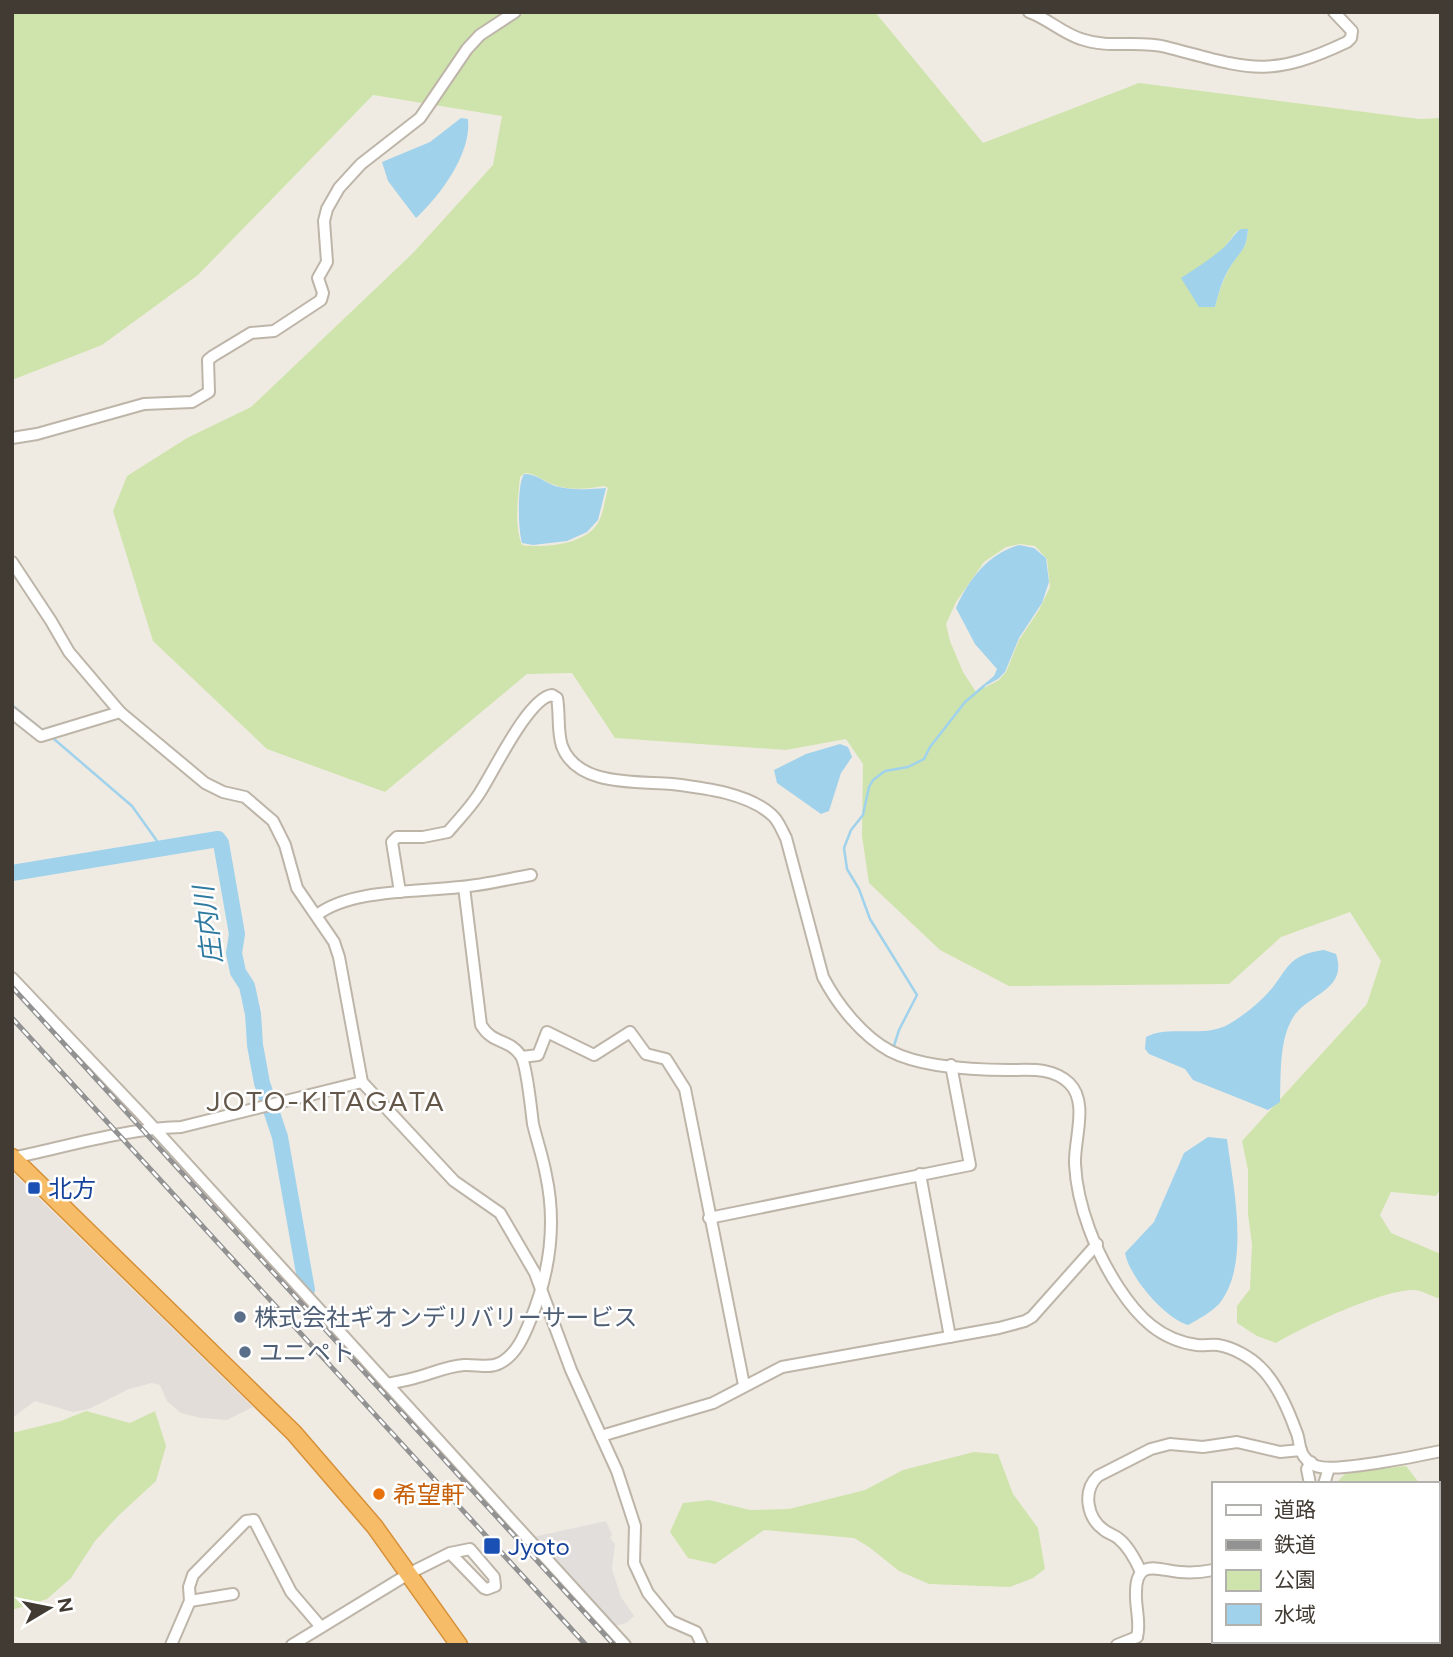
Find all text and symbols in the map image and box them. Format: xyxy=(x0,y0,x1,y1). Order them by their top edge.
water label: 庄内川 xyxy=(187,881,229,966)
district label: JOTO-KITAGATA xyxy=(206,1084,446,1118)
place label: 北方 xyxy=(48,1174,96,1203)
marker: 北方 xyxy=(26,1180,42,1196)
place label: 株式会社ギオンデリバリーサービス xyxy=(254,1303,638,1332)
marker: 株式会社ギオンデリバリーサービス xyxy=(232,1309,248,1325)
place label: ユニペト xyxy=(259,1338,355,1367)
marker: ユニペト xyxy=(237,1344,253,1360)
place label: 希望軒 xyxy=(393,1480,465,1509)
legend xyxy=(1212,1482,1439,1643)
marker: 希望軒 xyxy=(371,1486,387,1502)
text: 道路 xyxy=(1274,1497,1316,1522)
place label: Jyoto xyxy=(508,1532,570,1561)
text: 鉄道 xyxy=(1274,1532,1316,1557)
marker: Jyoto xyxy=(482,1536,502,1556)
text: 公園 xyxy=(1274,1567,1316,1592)
north arrow xyxy=(14,1573,84,1643)
text: N xyxy=(53,1596,78,1614)
text: 水域 xyxy=(1274,1602,1316,1627)

